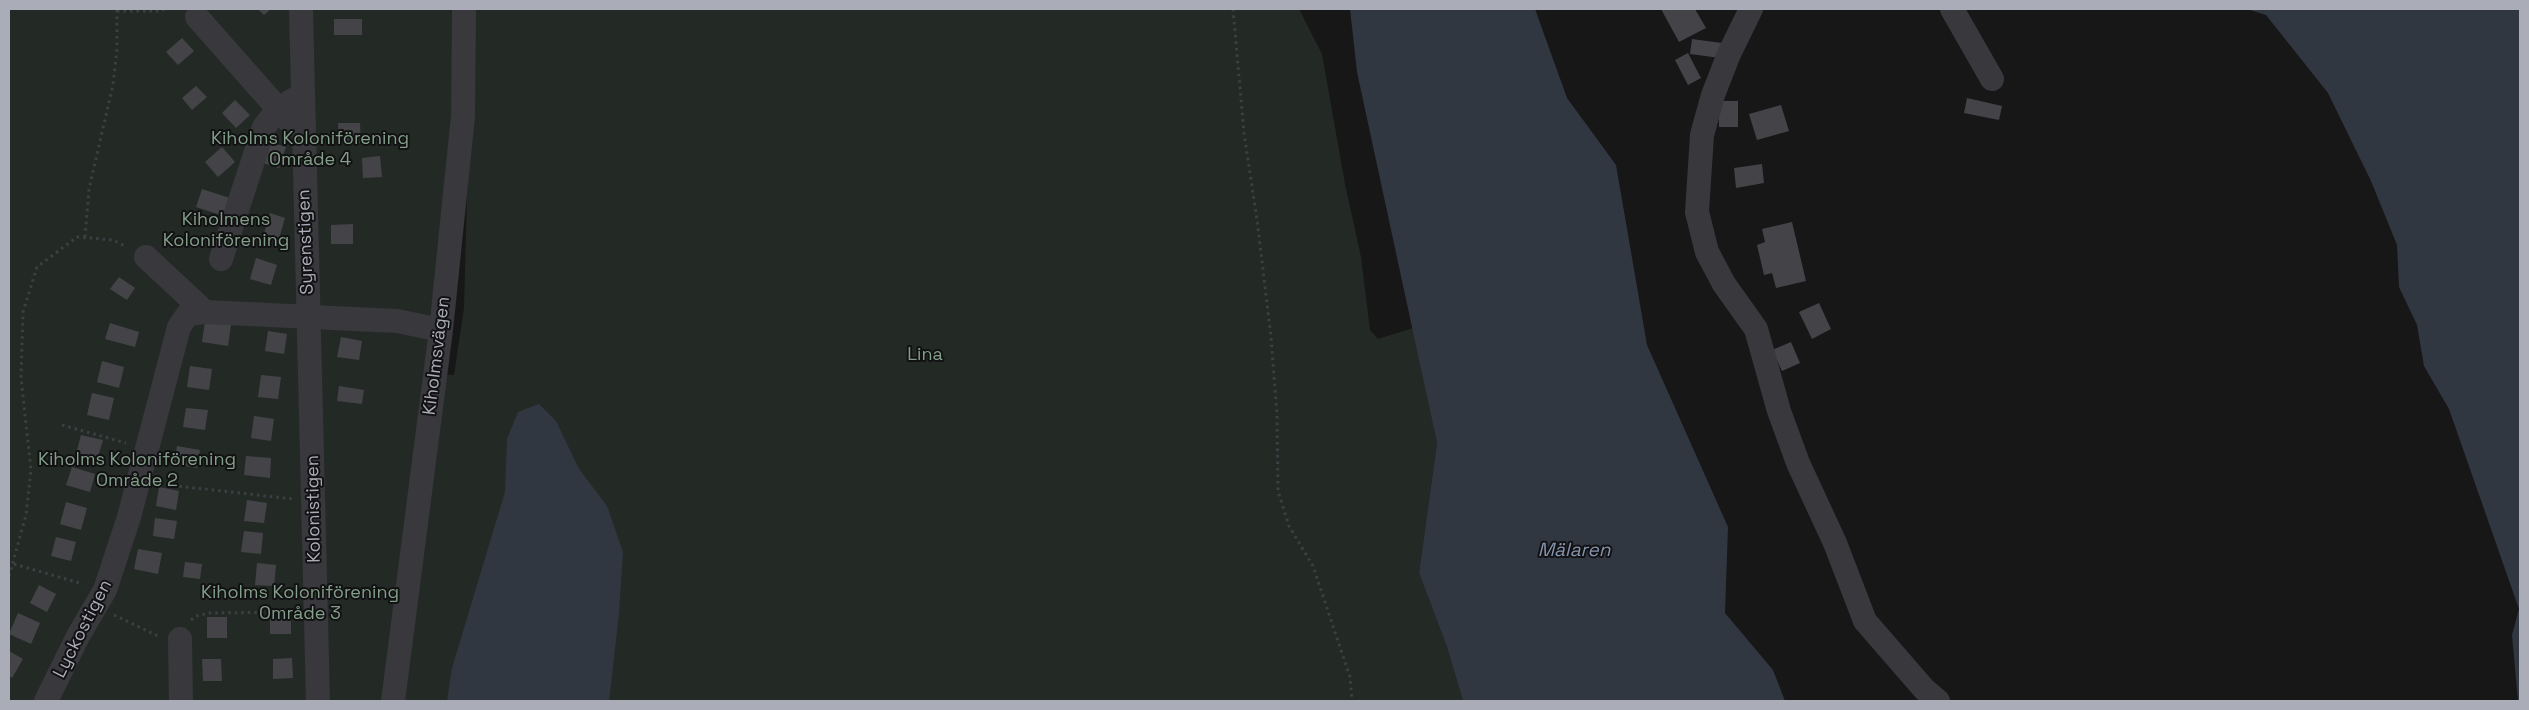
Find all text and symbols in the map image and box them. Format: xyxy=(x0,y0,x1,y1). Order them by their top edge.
park label: Kiholms Koloniförening Område 4 xyxy=(211,128,409,170)
street label: Syrenstigen xyxy=(293,189,319,295)
park label: Kiholmens Koloniförening xyxy=(163,209,289,252)
street label: Kiholmsvägen xyxy=(419,295,455,417)
park label: Lina xyxy=(907,344,943,366)
park label: Kiholms Koloniförening Område 2 xyxy=(38,449,236,492)
street label: Kolonistigen xyxy=(302,455,326,563)
water label: Mälaren xyxy=(1538,540,1610,562)
street label: Lyckostigen xyxy=(49,576,117,682)
park label: Kiholms Koloniförening Område 3 xyxy=(201,582,399,624)

